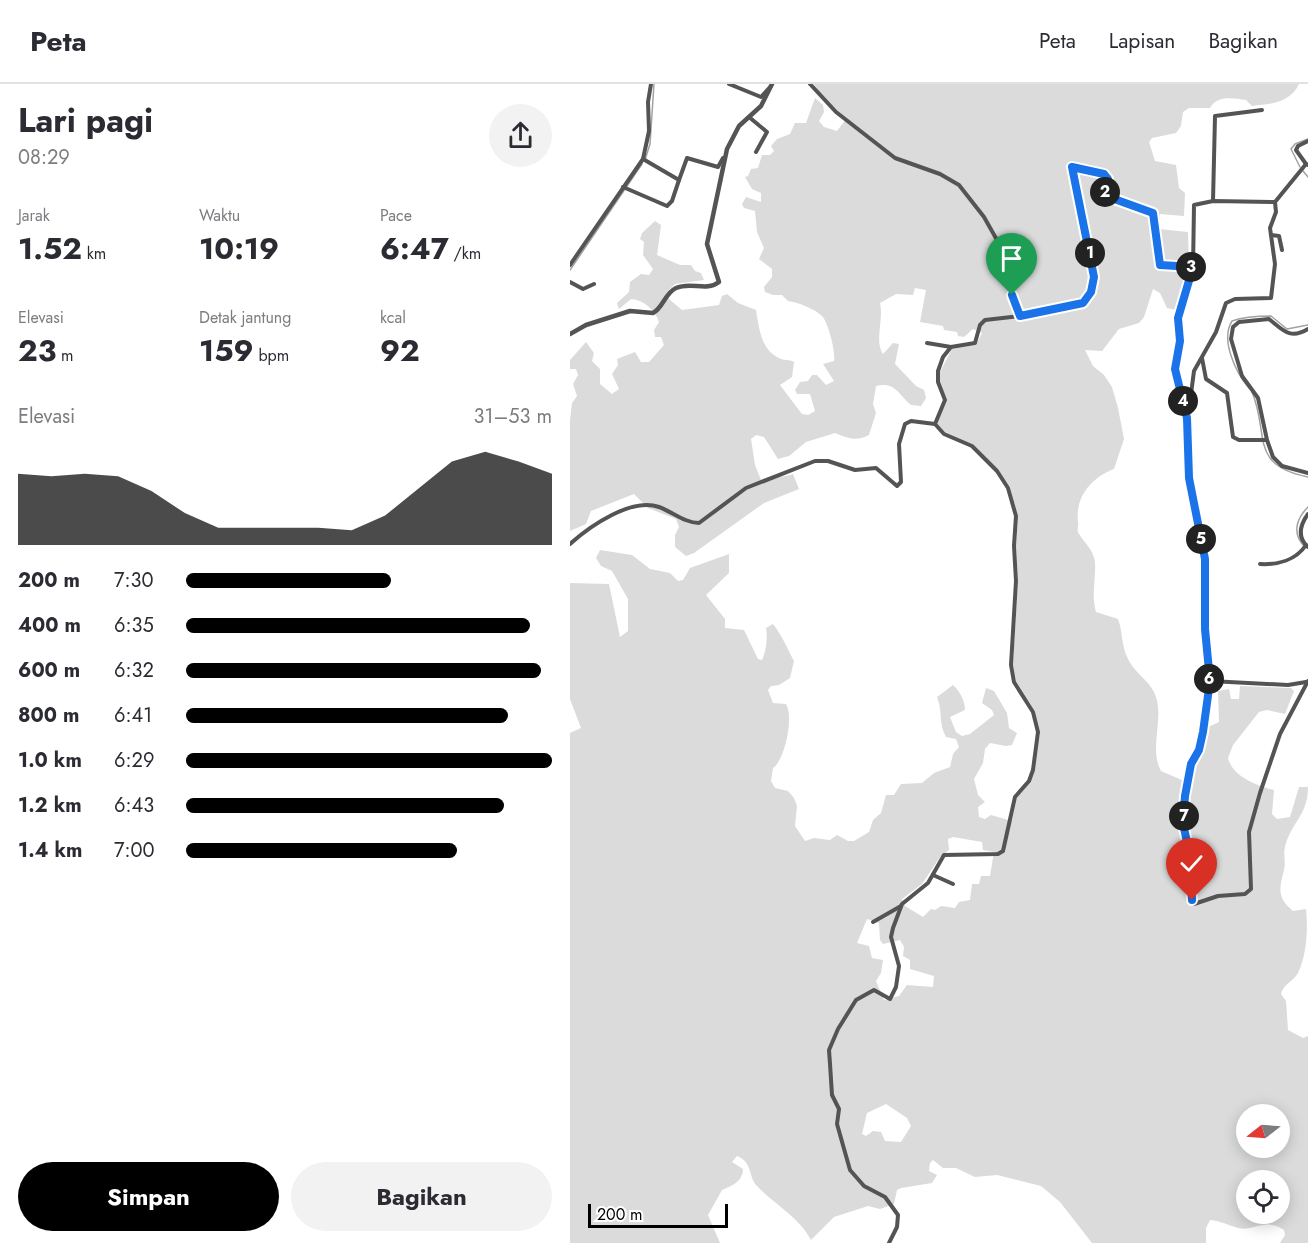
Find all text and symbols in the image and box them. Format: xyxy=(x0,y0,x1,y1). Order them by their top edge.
text: Peta xyxy=(30,21,87,62)
text: Peta xyxy=(1039,26,1076,56)
text: Lapisan xyxy=(1109,26,1175,56)
text: Bagikan xyxy=(1208,26,1278,56)
text: Lari pagi xyxy=(18,97,153,144)
button: share xyxy=(489,104,552,167)
text: 08:29 xyxy=(18,143,70,172)
pin: 2 xyxy=(1090,177,1120,207)
text: 2 xyxy=(1100,180,1110,203)
text: Jarak xyxy=(18,204,50,227)
text: Waktu xyxy=(199,204,240,227)
text: Pace xyxy=(380,204,412,227)
text: 1.52 xyxy=(18,227,82,270)
text: 10:19 xyxy=(199,227,279,270)
text: 6:47 xyxy=(380,227,449,270)
pin xyxy=(986,233,1037,295)
pin: 1 xyxy=(1075,238,1105,268)
text: 1 xyxy=(1086,241,1094,264)
text: km xyxy=(82,242,106,265)
text: /km xyxy=(449,242,481,265)
icon: arrive xyxy=(995,242,1028,275)
pin: 3 xyxy=(1176,252,1206,282)
text: 3 xyxy=(1186,255,1196,278)
text: Elevasi xyxy=(18,306,64,329)
text: Detak jantung xyxy=(199,306,291,329)
text: kcal xyxy=(380,306,406,329)
text: 23 xyxy=(18,329,56,372)
text: 159 xyxy=(199,329,254,372)
text: 92 xyxy=(380,329,420,372)
text: m xyxy=(56,344,74,367)
text: bpm xyxy=(254,344,289,367)
pin: 4 xyxy=(1168,386,1198,416)
text: 4 xyxy=(1177,389,1189,412)
text: Elevasi xyxy=(18,402,75,431)
text: 31–53 m xyxy=(473,402,552,431)
pin: 5 xyxy=(1186,524,1216,554)
text: 5 xyxy=(1196,527,1206,550)
text: 200 m xyxy=(18,566,80,595)
text: 7:30 xyxy=(114,566,153,595)
text: 400 m xyxy=(18,611,81,640)
text: 6:35 xyxy=(114,611,154,640)
text: 600 m xyxy=(18,656,80,685)
text: 6:32 xyxy=(114,656,154,685)
pin: 6 xyxy=(1194,664,1224,694)
text: 6 xyxy=(1204,667,1214,690)
text: 800 m xyxy=(18,701,79,730)
text: 6:41 xyxy=(114,701,152,730)
text: 1.0 km xyxy=(18,746,82,775)
text: 6:29 xyxy=(114,746,154,775)
text: 1.2 km xyxy=(18,791,82,820)
text: 6:43 xyxy=(114,791,154,820)
pin: 7 xyxy=(1169,801,1199,831)
text: 7 xyxy=(1179,804,1189,827)
text: 1.4 km xyxy=(18,836,83,865)
text: 7:00 xyxy=(114,836,155,865)
pin xyxy=(1166,838,1217,900)
icon: check xyxy=(1175,847,1208,880)
north arrow xyxy=(1236,1104,1290,1158)
map controls xyxy=(1236,1104,1290,1224)
button: Simpan xyxy=(18,1162,279,1231)
button: Bagikan xyxy=(291,1162,552,1231)
button: locate xyxy=(1236,1170,1290,1224)
scale bar xyxy=(588,1201,728,1228)
text: 200 m xyxy=(597,1203,643,1226)

